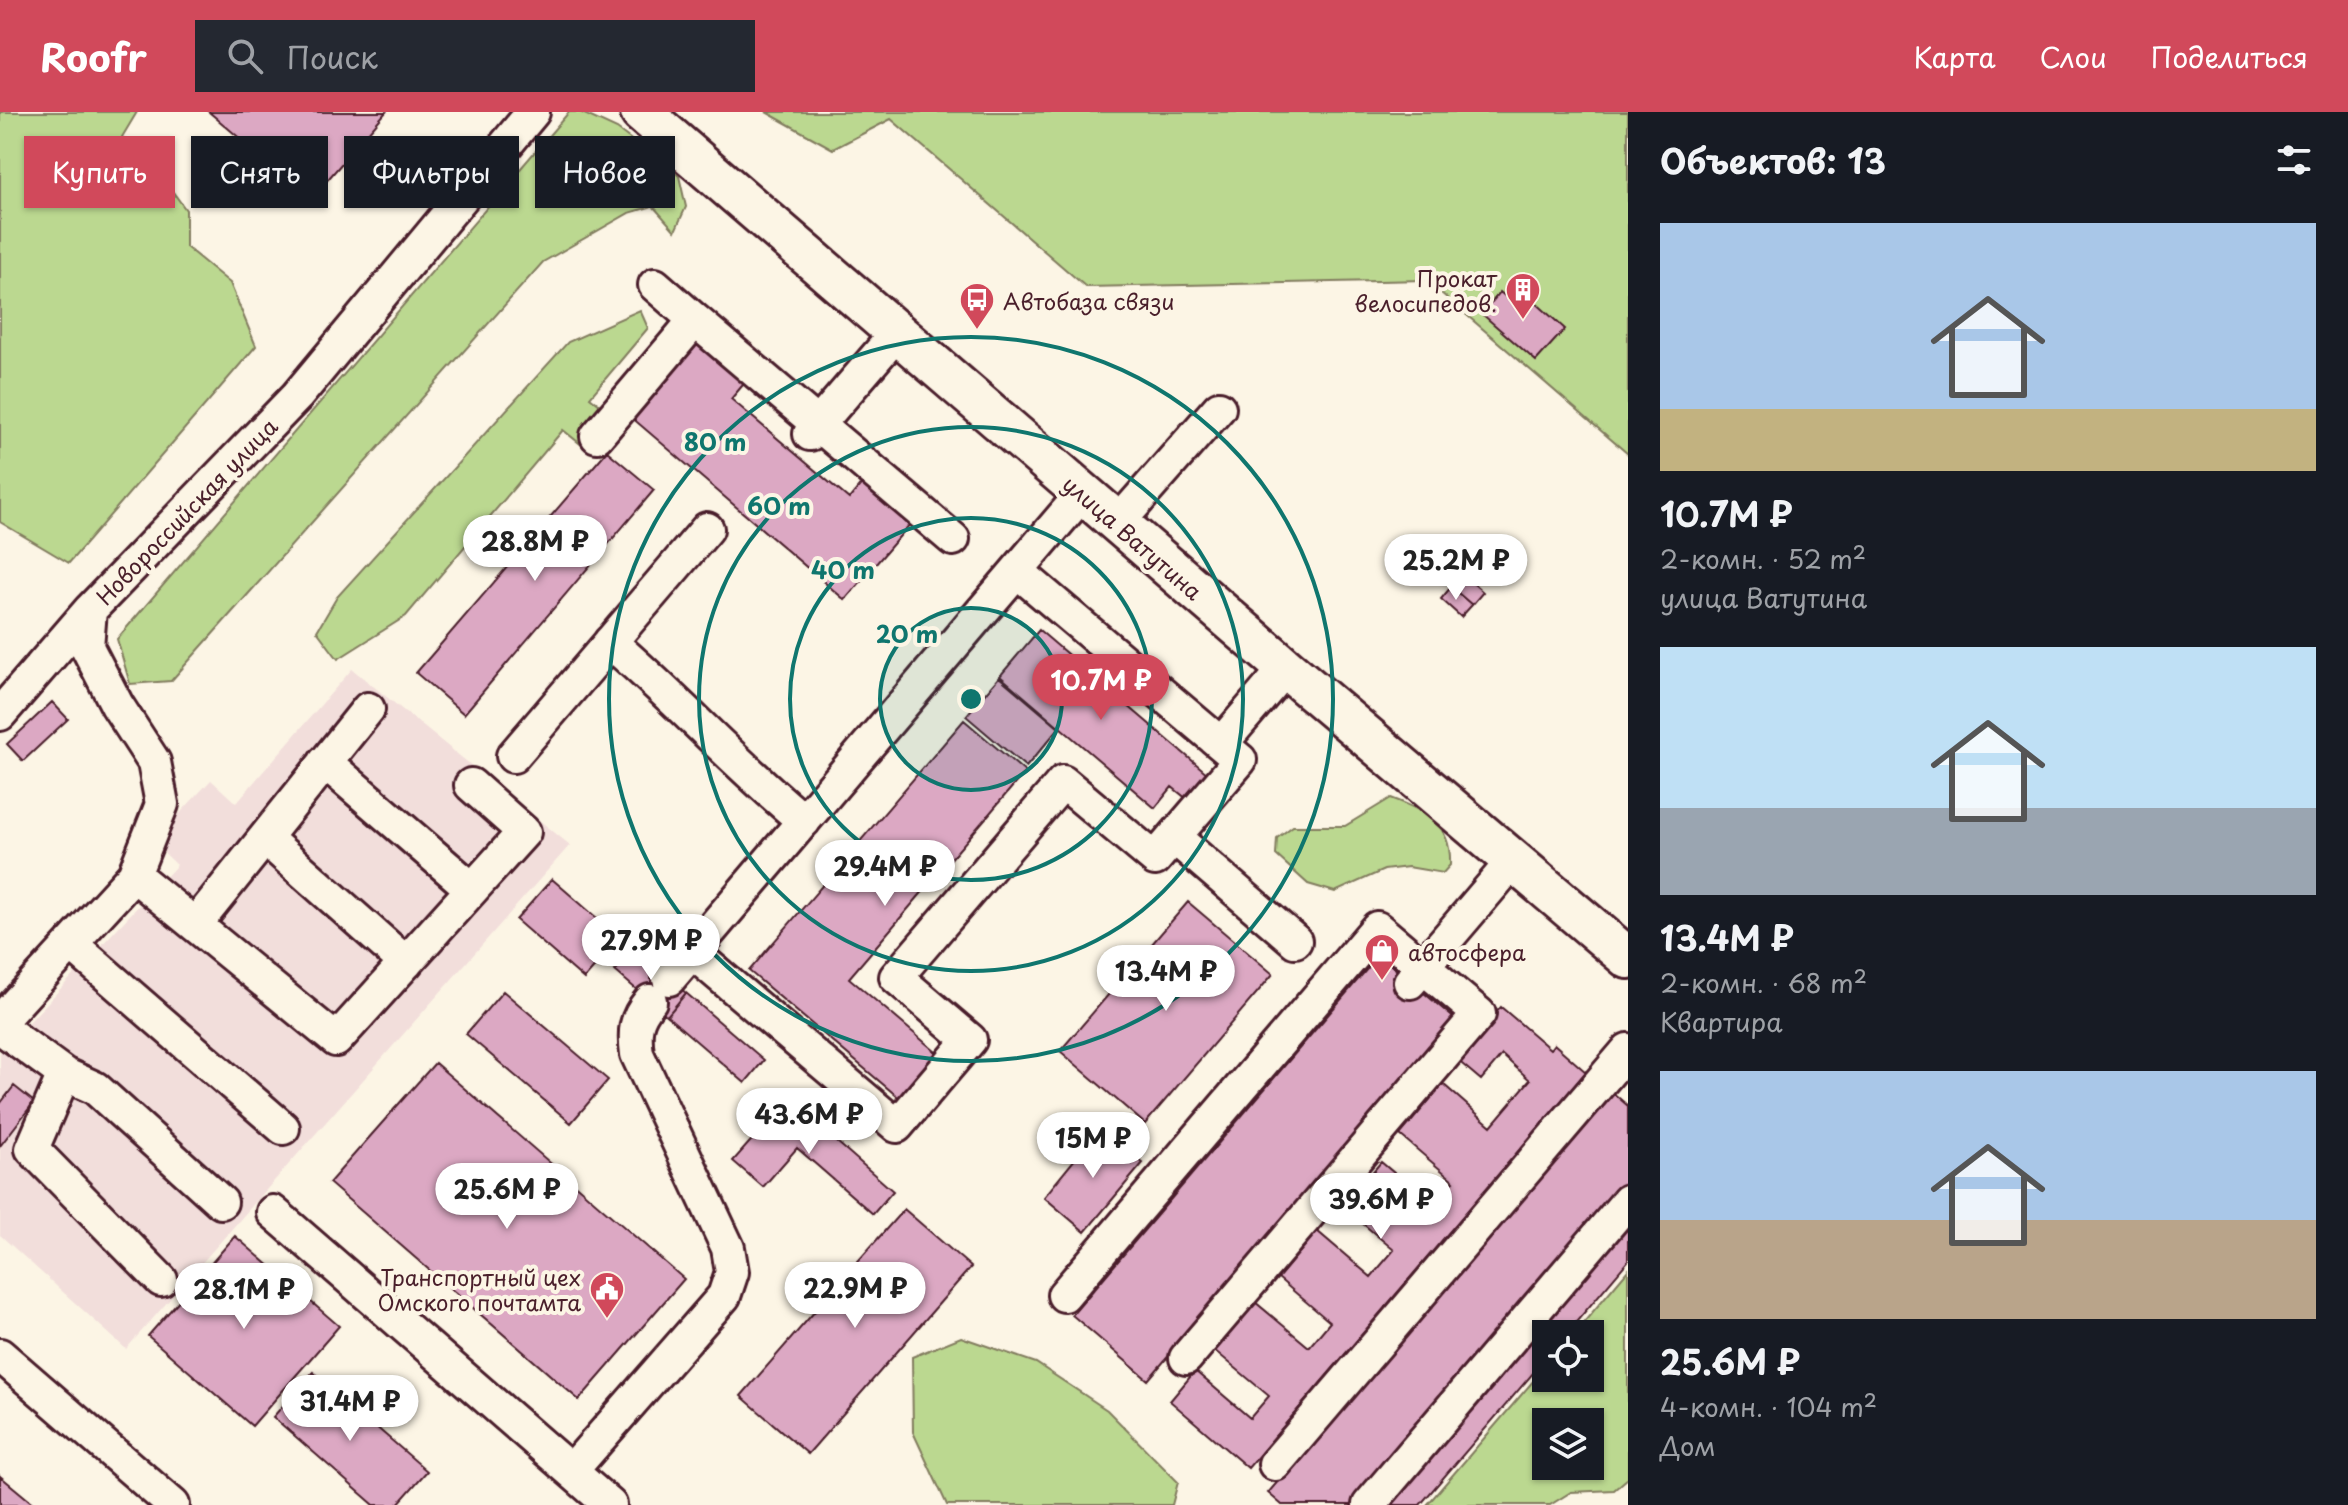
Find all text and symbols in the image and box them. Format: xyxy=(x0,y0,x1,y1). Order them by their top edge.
search box xyxy=(195,20,755,92)
text: Roofr xyxy=(40,28,147,85)
icon: search xyxy=(223,34,267,78)
text: Поиск xyxy=(287,34,378,79)
text: Карта xyxy=(1913,35,1996,78)
text: Слои xyxy=(2040,35,2107,78)
text: Поделиться xyxy=(2151,35,2308,78)
text: Объектов: 13 xyxy=(1660,134,1886,186)
chip: Купить xyxy=(24,136,175,208)
chip: Снять xyxy=(191,136,328,208)
chip: Фильтры xyxy=(344,136,519,208)
chip: Новое xyxy=(535,136,675,208)
icon: filters xyxy=(2272,138,2316,182)
place label: Прокат велосипедов. xyxy=(1355,261,1498,319)
building icon: Прокат велосипедов. xyxy=(1504,271,1542,321)
icon: home xyxy=(1916,275,2060,419)
bus stop icon: Автобаза связи xyxy=(958,281,996,331)
place label: Автобаза связи xyxy=(1003,284,1174,317)
street label: Новороссийская улица xyxy=(88,410,284,612)
text: 80 m xyxy=(684,423,746,459)
street label: улица Ватутина xyxy=(1056,467,1210,607)
text: 60 m xyxy=(747,487,811,523)
text: 10.7M ₽ xyxy=(1660,487,1793,539)
pin: 28.8M ₽ xyxy=(461,515,609,583)
text: 28.8M ₽ xyxy=(481,521,589,560)
pin: 25.2M ₽ xyxy=(1382,534,1530,602)
text: 2-комн. · 52 m² xyxy=(1660,539,1866,578)
text: 25.2M ₽ xyxy=(1402,540,1510,579)
text: 40 m xyxy=(811,551,875,587)
text: улица Ватутина xyxy=(1660,578,1867,617)
text: 20 m xyxy=(876,615,938,651)
pin: 10.7M ₽ xyxy=(1027,654,1175,722)
text: 10.7M ₽ xyxy=(1050,660,1152,699)
centre of rings xyxy=(957,685,985,713)
icon: home xyxy=(1916,699,2060,843)
pin: 29.4M ₽ xyxy=(811,840,959,908)
text: 29.4M ₽ xyxy=(833,846,937,885)
text: 13.4M ₽ xyxy=(1660,911,1794,963)
pin: 27.9M ₽ xyxy=(577,914,725,982)
text: 27.9M ₽ xyxy=(600,920,702,959)
shop icon: автосфера xyxy=(1363,932,1401,982)
place label: автосфера xyxy=(1408,935,1526,968)
pin: 13.4M ₽ xyxy=(1092,945,1240,1013)
text: 13.4M ₽ xyxy=(1115,951,1217,990)
text: 2-комн. · 68 m² xyxy=(1660,963,1867,1002)
text: Квартира xyxy=(1660,1002,1783,1041)
pin: 43.6M ₽ xyxy=(735,1088,883,1156)
text: 43.6M ₽ xyxy=(754,1094,864,1133)
pin: 15M ₽ xyxy=(1037,1112,1149,1180)
text: 15M ₽ xyxy=(1055,1118,1131,1157)
icon: home xyxy=(1916,1123,2060,1267)
pin: 25.6M ₽ xyxy=(433,1163,581,1231)
text: 25.6M ₽ xyxy=(453,1169,561,1208)
pin: 39.6M ₽ xyxy=(1307,1173,1455,1241)
text: 39.6M ₽ xyxy=(1328,1179,1434,1218)
place label: Транспортный цех Омского почтамта xyxy=(378,1260,581,1318)
pin: 22.9M ₽ xyxy=(781,1262,929,1330)
pin: 28.1M ₽ xyxy=(170,1263,318,1331)
text: 22.9M ₽ xyxy=(803,1268,907,1307)
text: 28.1M ₽ xyxy=(193,1269,295,1308)
public building icon: Транспортный цех Омского почтамта xyxy=(588,1270,626,1320)
map controls xyxy=(1532,1320,1604,1480)
button: locate xyxy=(1532,1320,1604,1392)
text: 25.6M ₽ xyxy=(1660,1335,1800,1387)
pin: 31.4M ₽ xyxy=(276,1375,424,1443)
text: 31.4M ₽ xyxy=(299,1381,401,1420)
text: 4-комн. · 104 m² xyxy=(1660,1387,1877,1426)
button: layers xyxy=(1532,1408,1604,1480)
text: Дом xyxy=(1660,1426,1716,1465)

